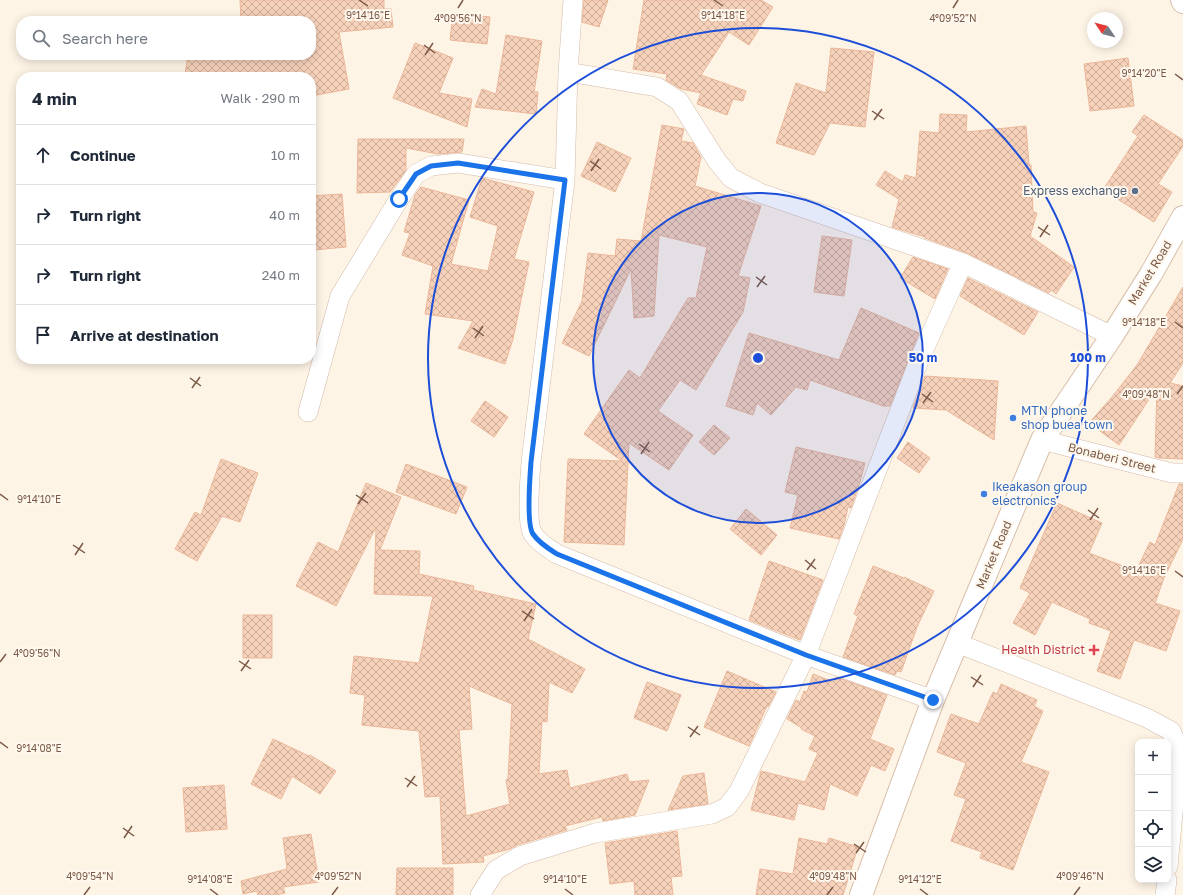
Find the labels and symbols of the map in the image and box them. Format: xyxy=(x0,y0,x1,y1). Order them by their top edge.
text: 9°14'16"E xyxy=(346,9,390,21)
text: 9°14'18"E xyxy=(701,9,745,21)
text: 4°09'56"N xyxy=(434,12,482,24)
text: 4°09'52"N xyxy=(929,12,977,24)
north arrow xyxy=(1087,12,1123,48)
text: 9°14'20"E xyxy=(1121,67,1167,79)
place label: Express exchange xyxy=(1023,183,1127,198)
marker: Express exchange xyxy=(1130,186,1140,196)
route start xyxy=(390,190,408,208)
street label: Market Road xyxy=(1124,238,1175,308)
text: 9°14'18"E xyxy=(1122,316,1166,328)
text: 50 m xyxy=(909,350,937,365)
text: 100 m xyxy=(1070,350,1106,365)
centre of rings xyxy=(751,351,765,365)
text: 4°09'48"N xyxy=(1122,388,1170,400)
place label: MTN phone shop buea town xyxy=(1021,403,1113,432)
marker: MTN phone shop buea town xyxy=(1008,413,1018,423)
street label: Bonaberi Street xyxy=(1067,439,1158,476)
place label: Ikeakason group electronics xyxy=(992,479,1087,508)
marker: Ikeakason group electronics xyxy=(979,489,989,499)
text: 9°14'10"E xyxy=(17,493,61,505)
street label: Market Road xyxy=(972,519,1015,591)
text: 9°14'16"E xyxy=(1122,564,1166,576)
place label: Health District xyxy=(1001,642,1085,657)
marker: Health District xyxy=(1088,644,1100,656)
text: 4°09'56"N xyxy=(13,647,61,659)
route end xyxy=(924,691,942,709)
text: 9°14'08"E xyxy=(16,742,62,754)
text: 4°09'54"N xyxy=(66,870,114,882)
text: 4°09'52"N xyxy=(314,870,362,882)
text: 4°09'48"N xyxy=(809,870,857,882)
text: 4°09'46"N xyxy=(1056,870,1104,882)
text: 9°14'08"E xyxy=(187,873,233,885)
text: 9°14'10"E xyxy=(543,873,587,885)
text: 9°14'12"E xyxy=(898,873,942,885)

